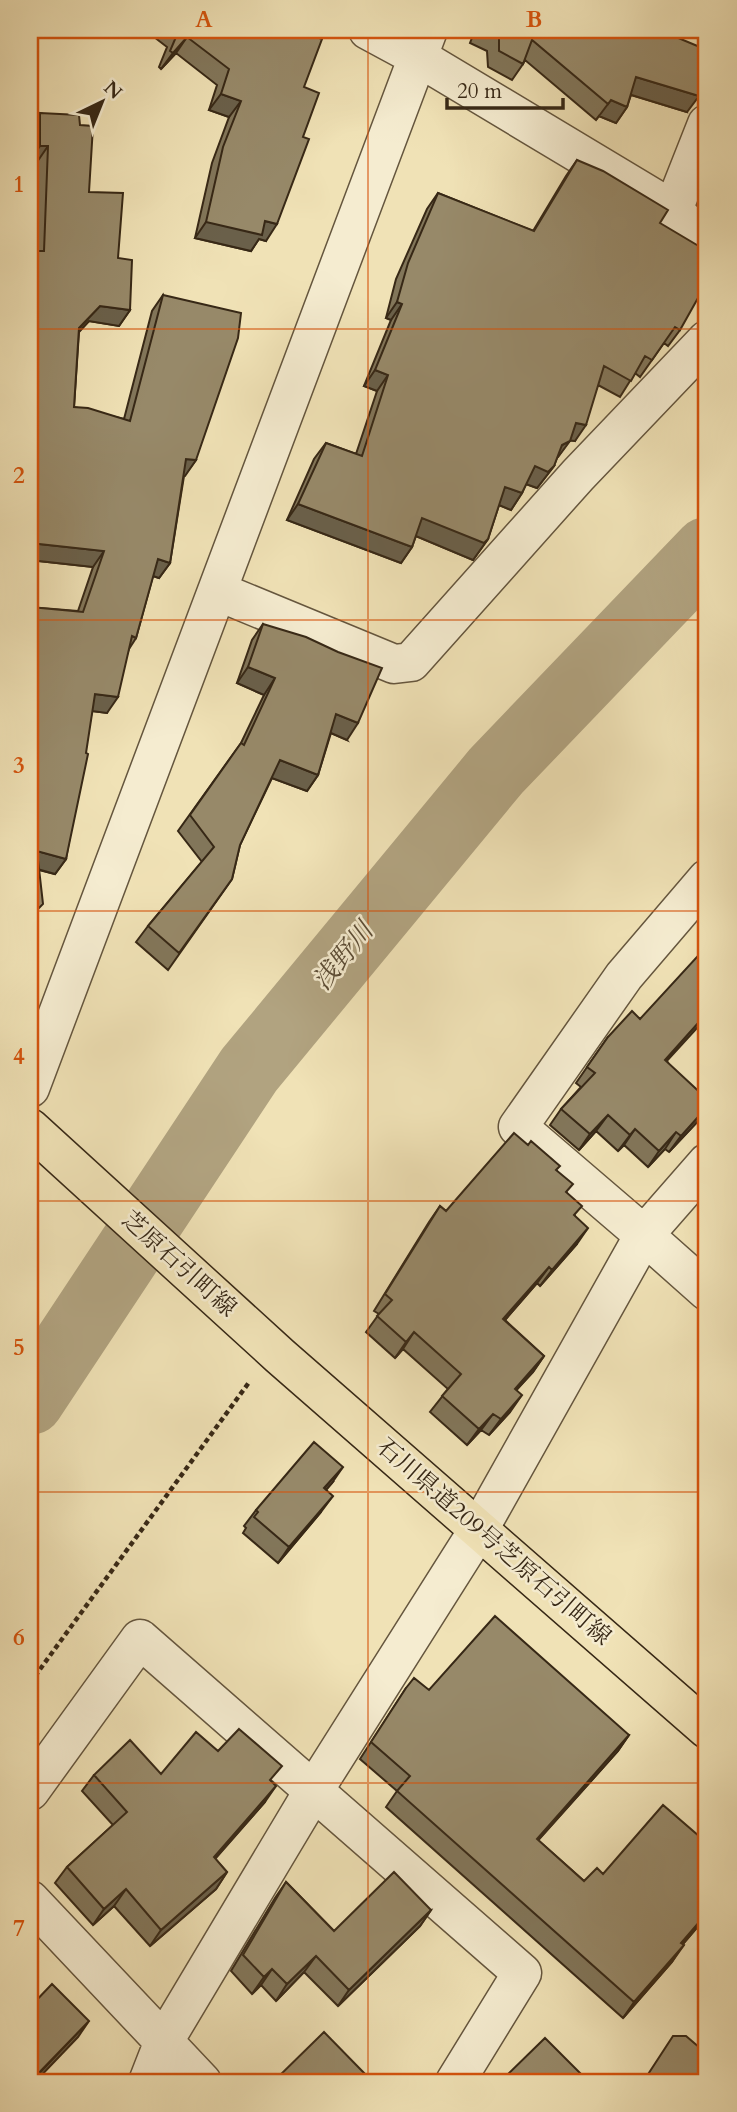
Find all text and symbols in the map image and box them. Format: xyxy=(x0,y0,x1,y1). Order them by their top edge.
text: A xyxy=(195,4,213,35)
text: B xyxy=(526,4,542,35)
north arrow xyxy=(66,66,136,136)
scale bar xyxy=(447,66,562,110)
text: N xyxy=(98,75,128,106)
text: 20 m xyxy=(457,77,502,106)
text: 1 xyxy=(13,169,25,200)
text: 2 xyxy=(13,460,25,491)
text: 3 xyxy=(13,750,25,781)
water label: 浅野川 xyxy=(305,912,383,997)
text: 4 xyxy=(13,1041,25,1072)
street label: 芝原石引町線 xyxy=(114,1204,244,1324)
text: 5 xyxy=(13,1332,25,1363)
street label: 石川県道209号芝原石引町線 xyxy=(370,1431,618,1653)
text: 6 xyxy=(13,1622,25,1653)
text: 7 xyxy=(13,1913,25,1944)

